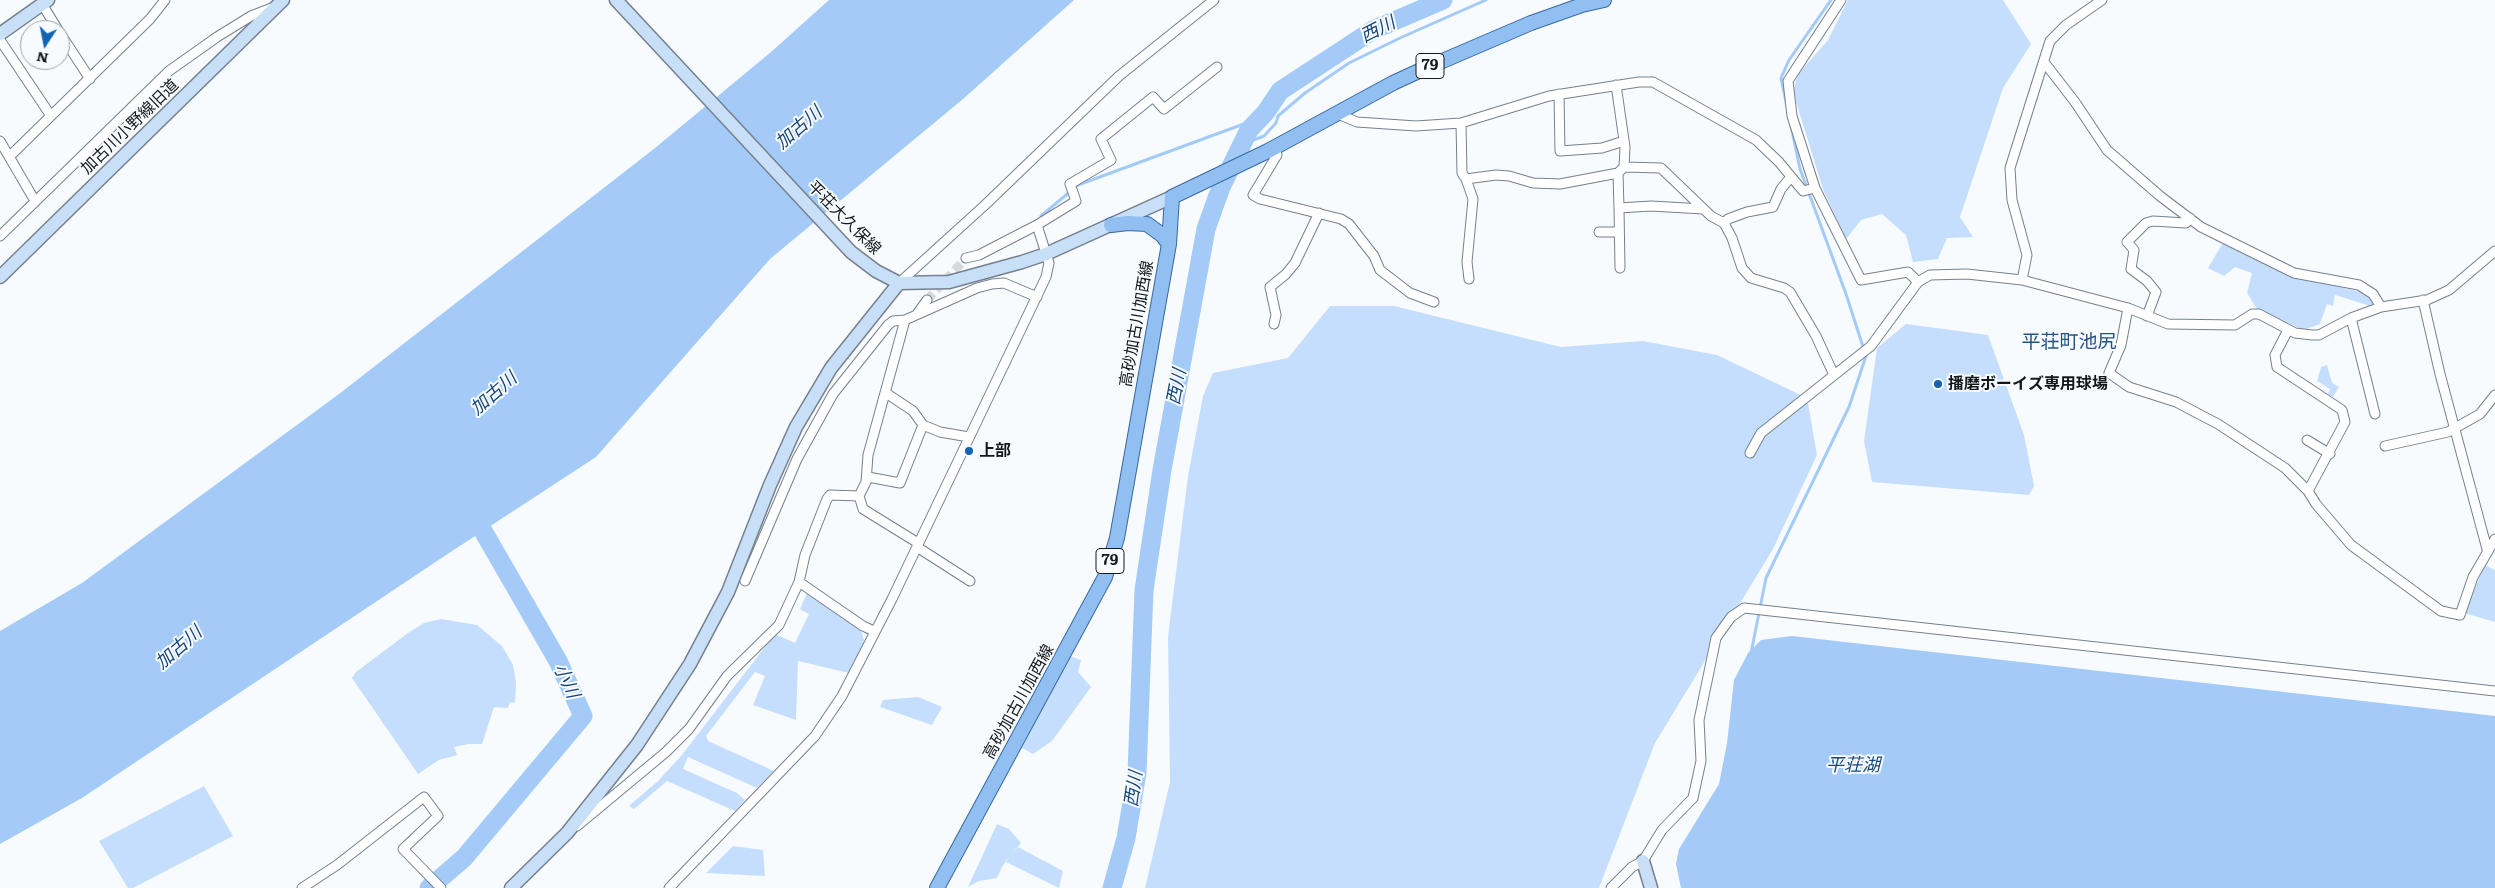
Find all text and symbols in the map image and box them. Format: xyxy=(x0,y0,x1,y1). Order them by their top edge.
water label: 西川 xyxy=(1357,12,1399,48)
north arrow xyxy=(20,20,70,70)
text: N xyxy=(35,48,50,70)
road number: 79 xyxy=(1416,54,1444,78)
street label: 加古川小野線旧道 xyxy=(77,76,183,178)
water label: 加古川 xyxy=(772,102,826,154)
street label: 平荘大久保線 xyxy=(803,177,885,259)
street label: 高砂加古川加西線 xyxy=(1116,259,1158,389)
district label: 平荘町池尻 xyxy=(2022,331,2116,353)
water label: 西川 xyxy=(1163,367,1191,407)
water label: 加古川 xyxy=(467,368,521,420)
place label: 播磨ボーイズ専用球場 xyxy=(1948,374,2108,394)
marker: 播磨ボーイズ専用球場 xyxy=(1932,378,1944,390)
place label: 上部 xyxy=(979,441,1011,461)
marker: 上部 xyxy=(963,445,975,457)
road number: 79 xyxy=(1096,548,1124,574)
water label: 加古川 xyxy=(152,622,206,674)
street label: 高砂加古川加西線 xyxy=(980,641,1058,763)
water label: 小川 xyxy=(549,660,583,702)
water label: 平荘湖 xyxy=(1826,755,1880,777)
water label: 西川 xyxy=(1121,770,1147,808)

